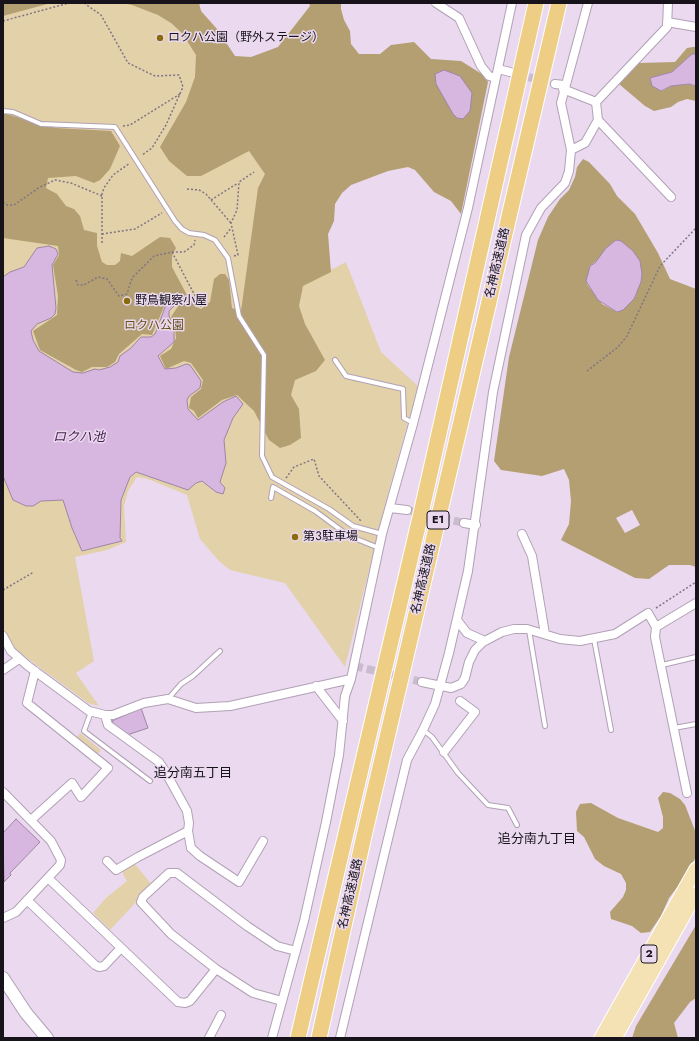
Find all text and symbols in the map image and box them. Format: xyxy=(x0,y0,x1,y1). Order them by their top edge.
place label: ロクハ公園（野外ステージ） xyxy=(168,31,324,45)
marker: ロクハ公園（野外ステージ） xyxy=(155,33,165,43)
street label: 名神高速道路 xyxy=(483,226,513,300)
place label: 野鳥観察小屋 xyxy=(135,294,207,308)
marker: 野鳥観察小屋 xyxy=(122,296,132,306)
park label: ロクハ公園 xyxy=(124,319,184,333)
water label: ロクハ池 xyxy=(53,430,105,446)
road number: E1 xyxy=(427,511,449,529)
place label: 第３駐車場 xyxy=(303,530,358,544)
marker: 第３駐車場 xyxy=(290,532,300,542)
street label: 名神高速道路 xyxy=(409,542,439,616)
district label: 追分南五丁目 xyxy=(154,766,232,782)
district label: 追分南九丁目 xyxy=(498,832,576,848)
street label: 名神高速道路 xyxy=(336,857,366,931)
road number: 2 xyxy=(641,945,657,963)

